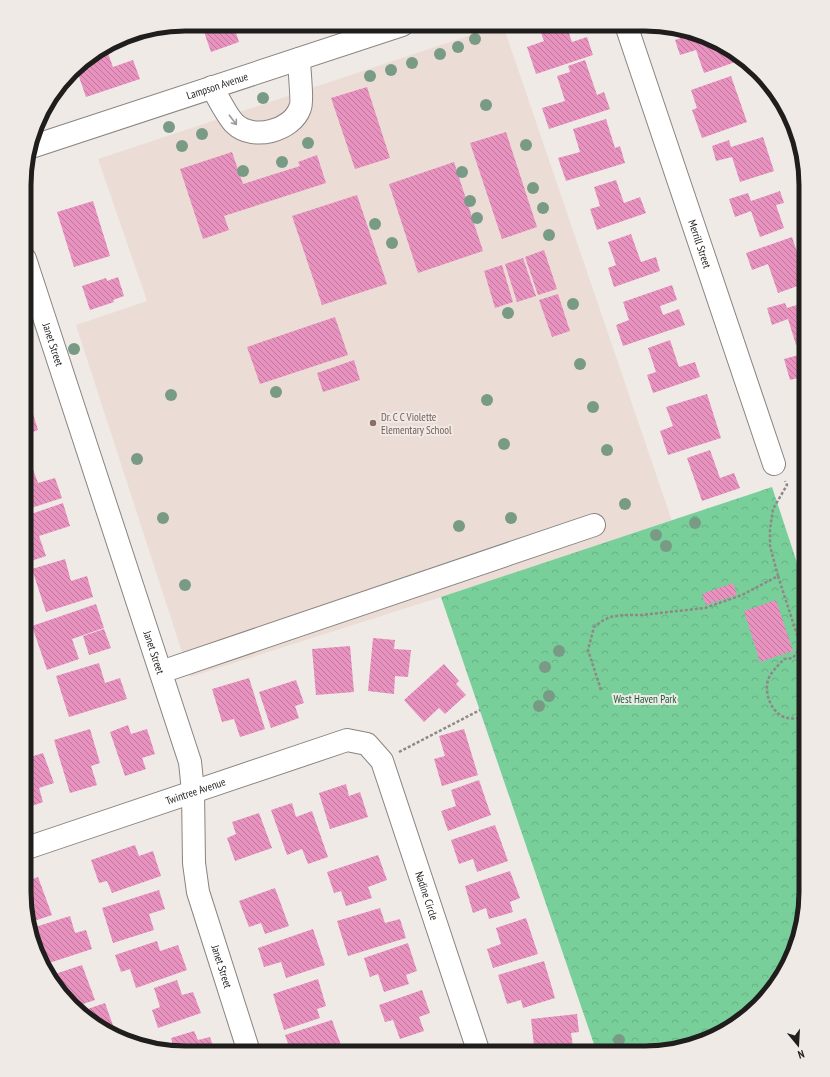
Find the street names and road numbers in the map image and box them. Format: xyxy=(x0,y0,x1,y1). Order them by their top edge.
street label: Lampson Avenue xyxy=(185,69,250,102)
street label: Merrill Street xyxy=(685,218,714,270)
street label: Janet Street xyxy=(39,320,67,368)
street label: Janet Street xyxy=(140,628,168,676)
street label: Twintree Avenue xyxy=(164,774,228,808)
street label: Nadine Circle xyxy=(412,870,442,922)
street label: Janet Street xyxy=(208,942,235,990)

